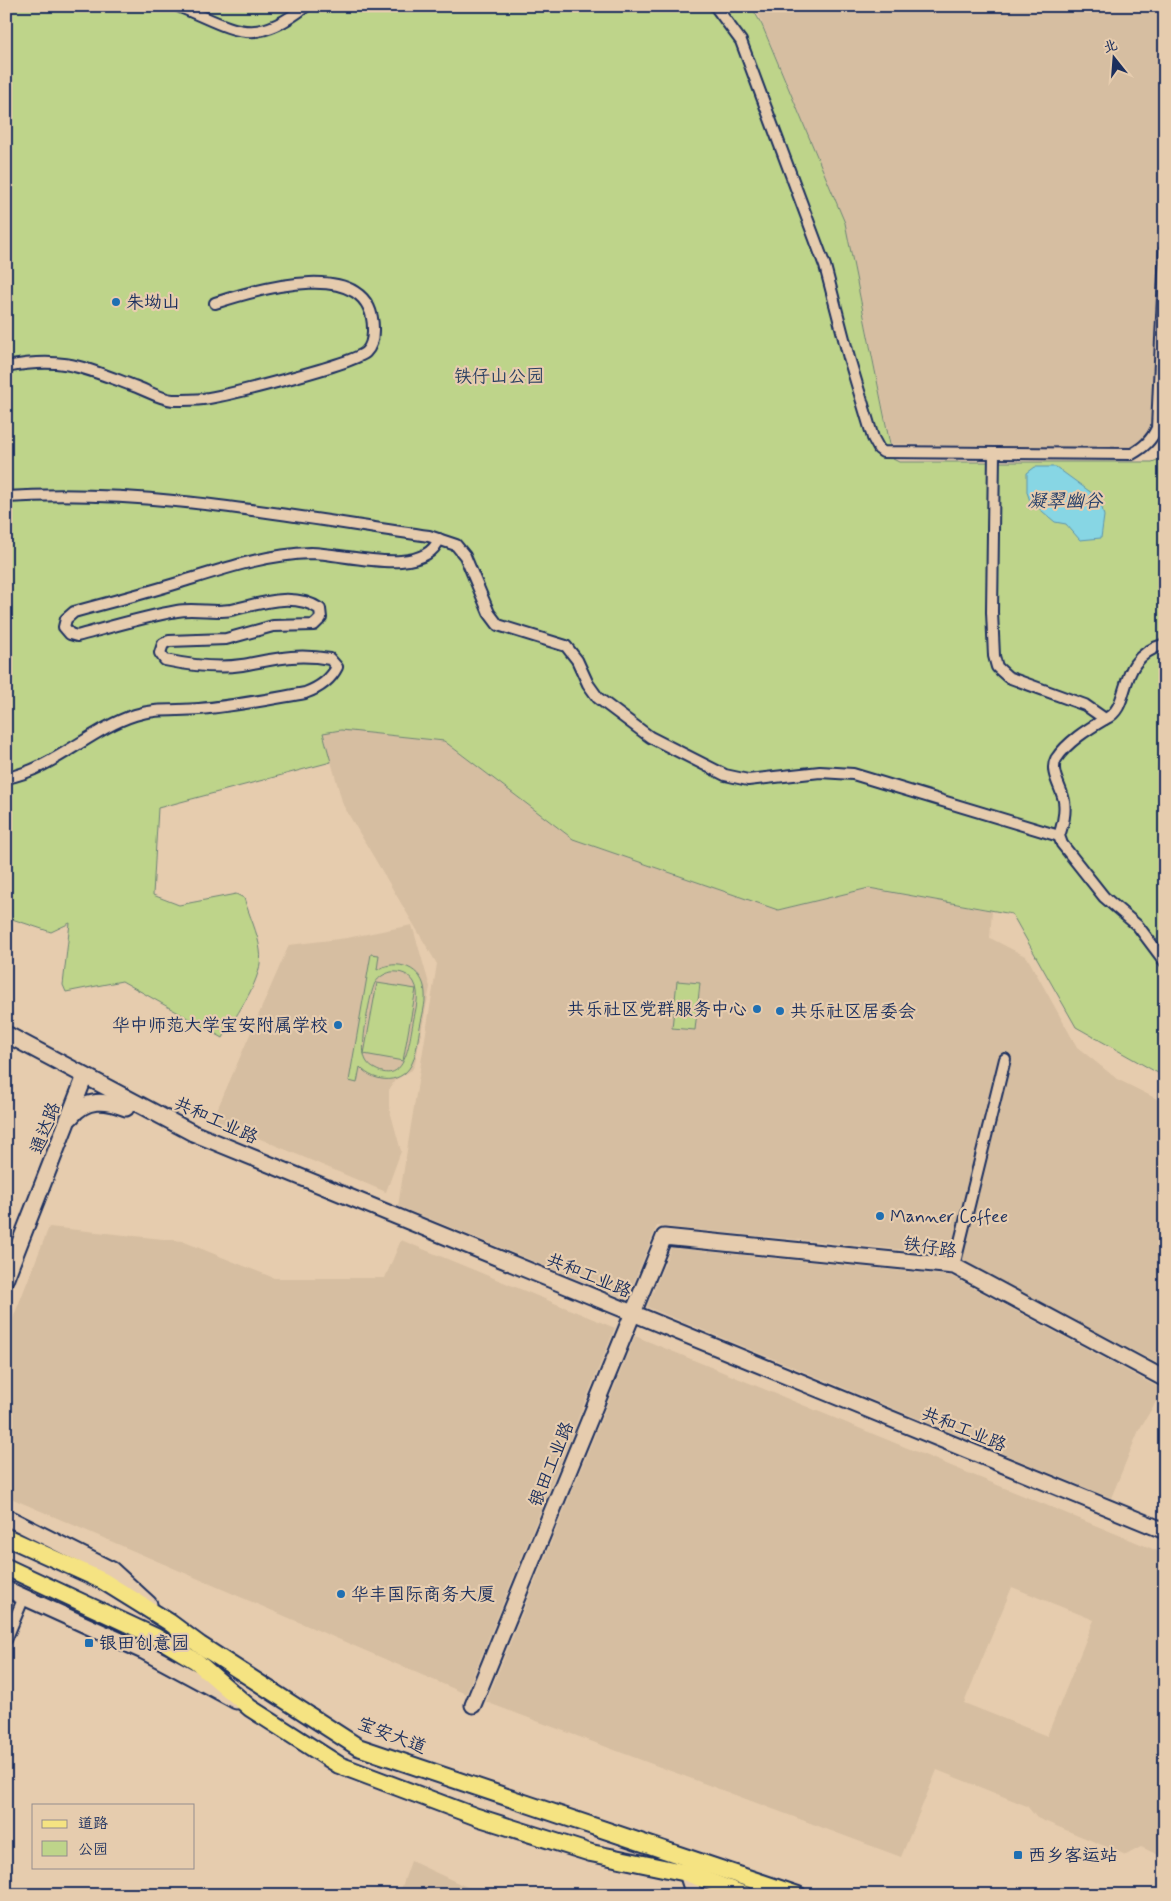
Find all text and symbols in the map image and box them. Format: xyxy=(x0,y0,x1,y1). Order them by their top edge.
north arrow xyxy=(1088,32,1138,82)
text: 北 xyxy=(1101,36,1120,57)
place label: 朱坳山 xyxy=(126,291,180,315)
marker: 朱坳山 xyxy=(110,296,122,308)
park label: 铁仔山公园 xyxy=(454,365,544,389)
water label: 凝翠幽谷 xyxy=(1027,489,1104,514)
place label: 共乐社区党群服务中心 xyxy=(567,998,747,1022)
place label: 共乐社区居委会 xyxy=(790,1000,916,1024)
marker: 共乐社区党群服务中心 xyxy=(751,1003,763,1015)
marker: 共乐社区居委会 xyxy=(774,1005,786,1017)
place label: 华中师范大学宝安附属学校 xyxy=(112,1014,328,1038)
marker: 华中师范大学宝安附属学校 xyxy=(332,1019,344,1031)
street label: 共和工业路 xyxy=(170,1092,262,1150)
street label: 通达路 xyxy=(25,1099,67,1158)
place label: Manner Coffee xyxy=(890,1205,1008,1229)
marker: Manner Coffee xyxy=(874,1210,886,1222)
street label: 铁仔路 xyxy=(901,1232,958,1264)
street label: 共和工业路 xyxy=(542,1248,635,1304)
street label: 共和工业路 xyxy=(917,1402,1010,1458)
street label: 银田工业路 xyxy=(524,1418,580,1511)
place label: 华丰国际商务大厦 xyxy=(351,1583,495,1607)
marker: 华丰国际商务大厦 xyxy=(335,1588,347,1600)
place label: 银田创意园 xyxy=(99,1632,189,1656)
marker: 银田创意园 xyxy=(83,1637,95,1649)
street label: 宝安大道 xyxy=(354,1712,430,1760)
legend xyxy=(32,1804,195,1868)
text: 道路 xyxy=(78,1814,108,1834)
text: 公园 xyxy=(78,1840,108,1860)
place label: 西乡客运站 xyxy=(1028,1844,1118,1868)
marker: 西乡客运站 xyxy=(1012,1849,1024,1861)

